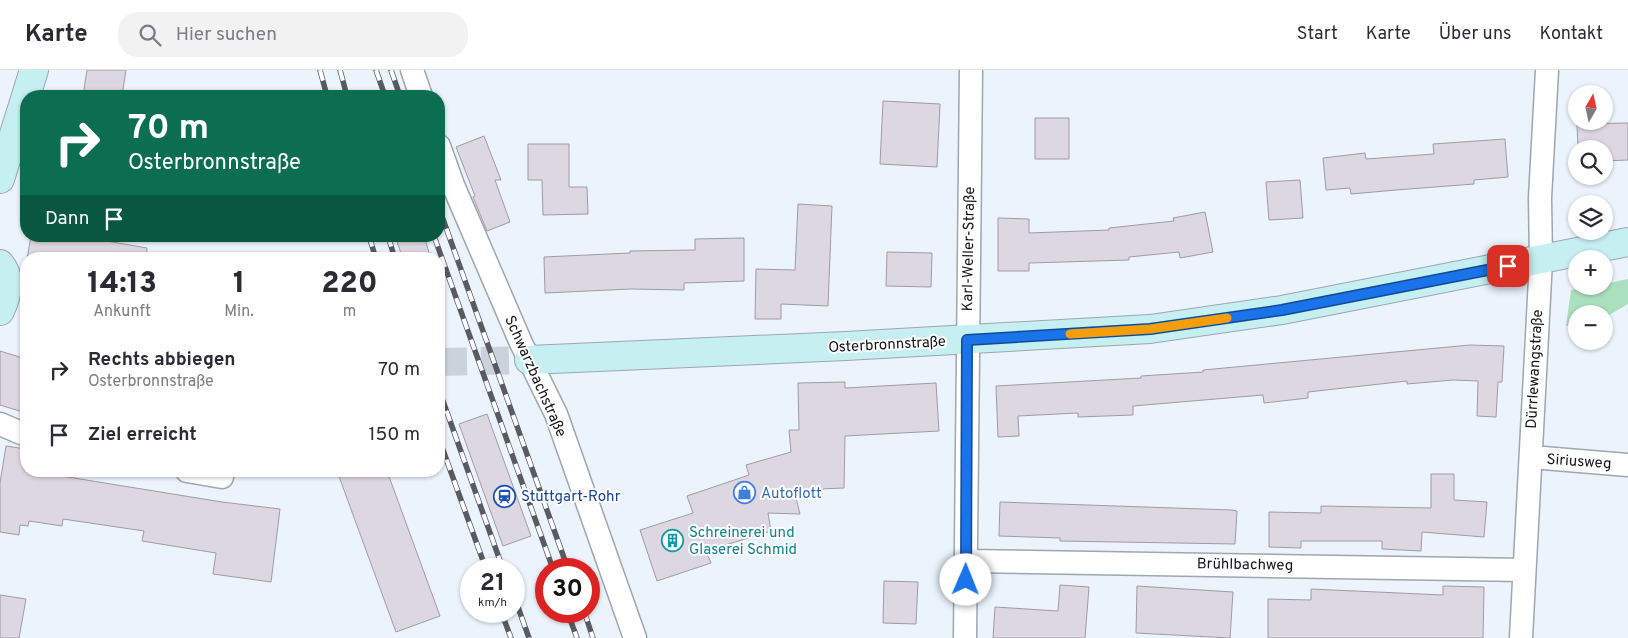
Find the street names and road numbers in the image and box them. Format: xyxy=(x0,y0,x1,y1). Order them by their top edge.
street label: Karl-Weller-Straße xyxy=(959,187,980,312)
street label: Dürrlewangstraße xyxy=(1523,309,1548,429)
street label: Schwarzbachstraße xyxy=(499,313,570,440)
street label: Osterbronnstraße xyxy=(828,333,946,358)
street label: Siriusweg xyxy=(1546,451,1612,474)
street label: Brühlbachweg xyxy=(1197,555,1293,576)

